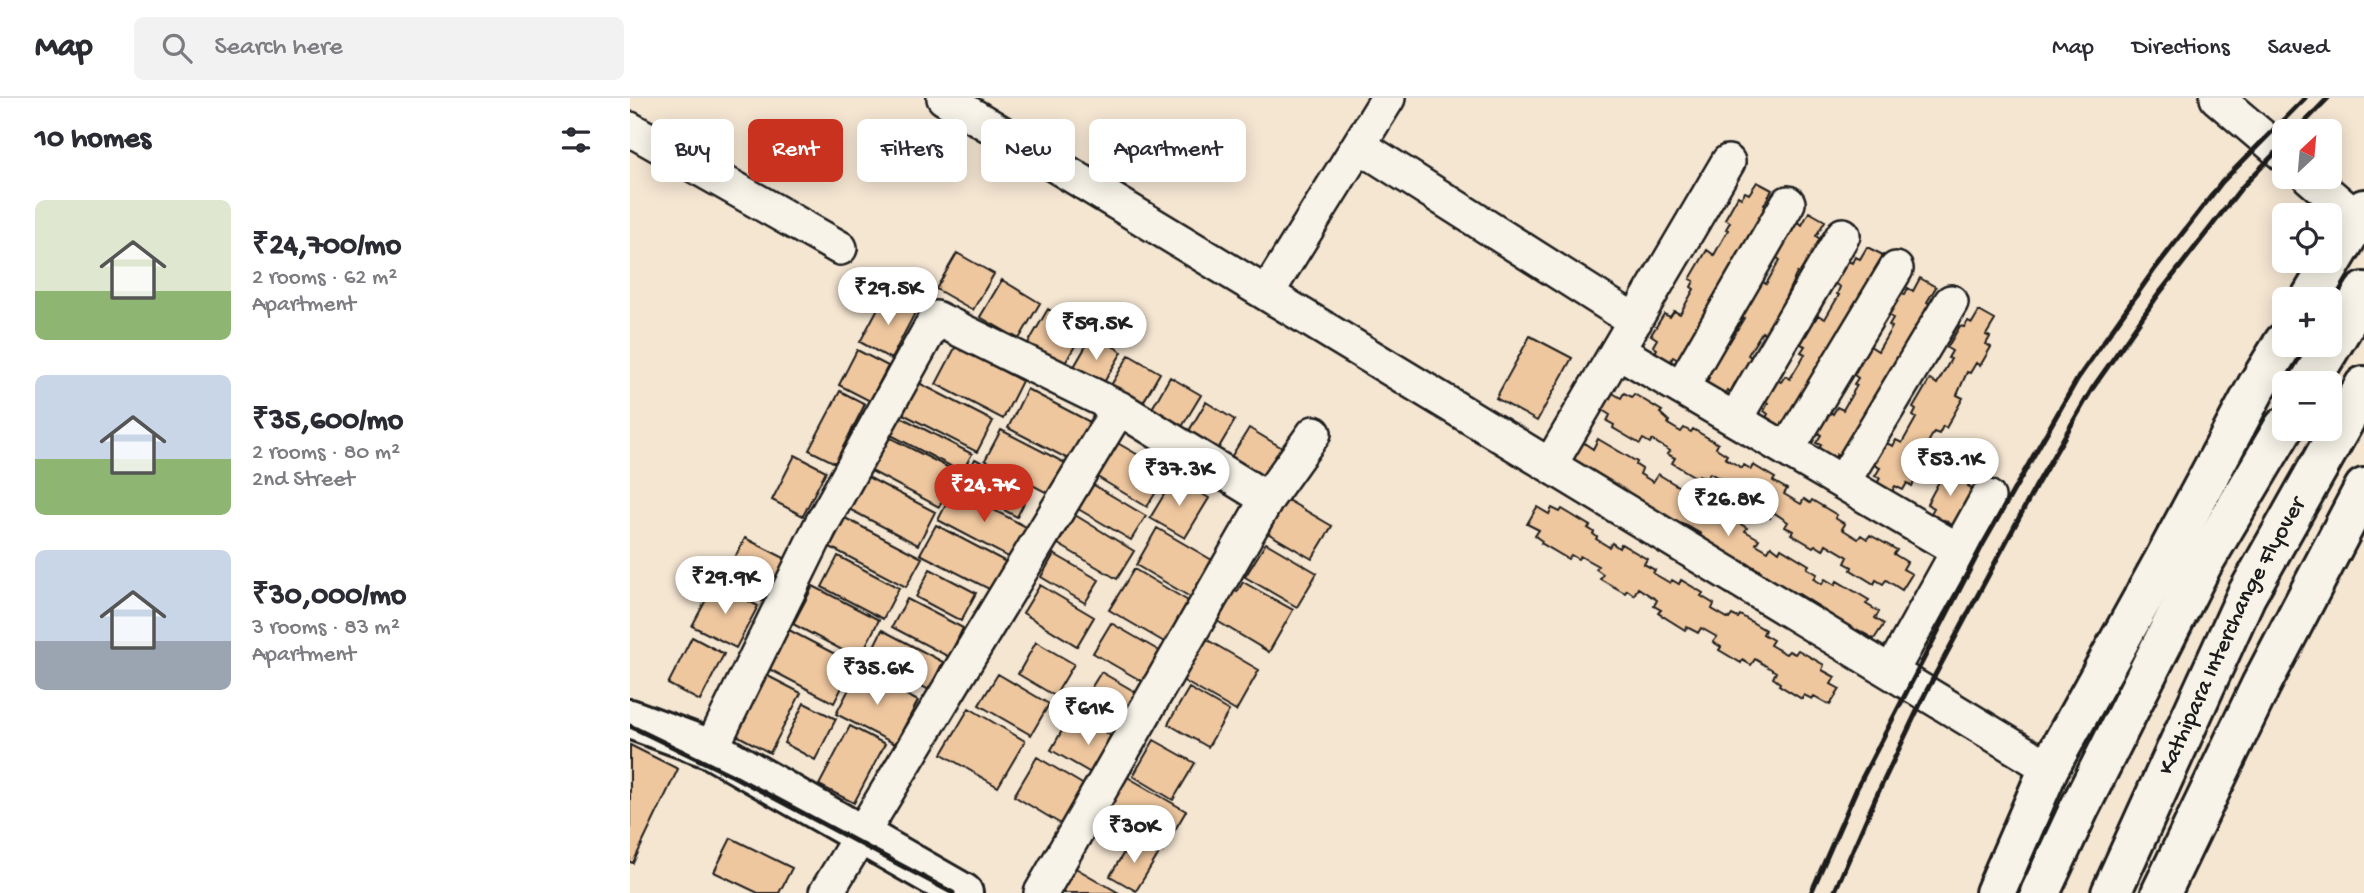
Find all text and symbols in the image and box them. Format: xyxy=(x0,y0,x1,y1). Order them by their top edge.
search box xyxy=(134,17,624,80)
text: Map xyxy=(35,29,92,67)
icon: search xyxy=(158,29,196,67)
text: Search here xyxy=(214,33,343,64)
text: Map xyxy=(2052,34,2094,63)
text: Directions xyxy=(2132,34,2230,63)
text: Saved xyxy=(2268,34,2329,63)
chip: Buy xyxy=(651,119,734,182)
chip: Rent xyxy=(748,119,843,182)
chip: Filters xyxy=(857,119,967,182)
chip: New xyxy=(981,119,1075,182)
chip: Apartment xyxy=(1089,119,1246,182)
north arrow xyxy=(2272,119,2342,189)
map controls xyxy=(2272,119,2342,441)
icon: filters xyxy=(557,121,595,159)
text: 10 homes xyxy=(35,123,151,158)
button: locate xyxy=(2272,203,2342,273)
icon: home xyxy=(91,228,175,312)
text: ₹24,700/mo xyxy=(252,230,401,265)
text: 2 rooms · 62 m² xyxy=(252,265,397,292)
pin: ₹29.5K xyxy=(831,268,945,327)
text: ₹29.5K xyxy=(854,276,922,303)
button: + xyxy=(2272,287,2342,357)
text: Apartment xyxy=(252,292,356,319)
pin: ₹59.5K xyxy=(1039,302,1153,362)
text: ₹59.5K xyxy=(1062,311,1130,338)
button: − xyxy=(2272,371,2342,441)
icon: home xyxy=(91,403,175,487)
text: ₹35,600/mo xyxy=(252,405,403,440)
pin: ₹53.1K xyxy=(1893,438,2007,498)
text: 2 rooms · 80 m² xyxy=(252,440,400,467)
text: ₹53.1K xyxy=(1917,447,1983,474)
pin: ₹37.3K xyxy=(1122,448,1236,508)
text: ₹37.3K xyxy=(1145,457,1213,484)
pin: ₹24.7K xyxy=(927,464,1041,524)
text: 2nd Street xyxy=(252,467,354,494)
text: ₹24.7K xyxy=(950,473,1018,500)
pin: ₹26.8K xyxy=(1671,478,1785,538)
text: ₹26.8K xyxy=(1694,487,1762,514)
street label: Kathipara Interchange Flyover xyxy=(2152,490,2314,780)
pin: ₹29.9K xyxy=(668,556,782,616)
text: ₹29.9K xyxy=(691,565,759,592)
icon: home xyxy=(91,578,175,662)
text: ₹30,000/mo xyxy=(252,580,406,615)
text: 3 rooms · 83 m² xyxy=(252,615,400,642)
text: Apartment xyxy=(252,642,356,669)
pin: ₹35.6K xyxy=(820,648,934,707)
text: ₹35.6K xyxy=(843,656,911,683)
pin: ₹61K xyxy=(1047,688,1129,747)
text: ₹61K xyxy=(1065,696,1111,723)
pin: ₹30K xyxy=(1093,806,1175,865)
text: ₹30K xyxy=(1109,814,1159,841)

